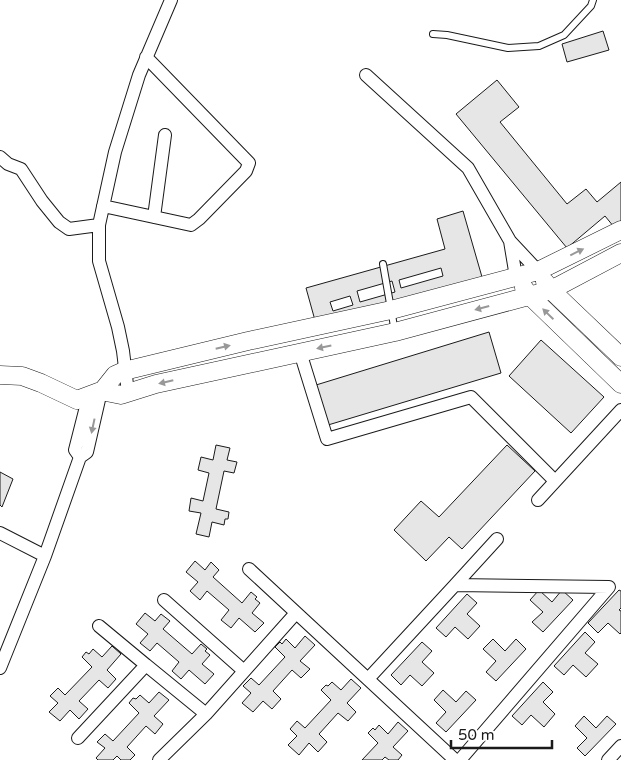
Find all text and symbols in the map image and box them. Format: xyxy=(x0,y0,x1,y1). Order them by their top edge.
one-way arrow xyxy=(570,248,584,256)
one-way arrow xyxy=(475,304,490,312)
one-way arrow xyxy=(542,308,554,320)
one-way arrow xyxy=(215,343,230,351)
one-way arrow xyxy=(316,343,332,351)
one-way arrow xyxy=(158,378,173,386)
one-way arrow xyxy=(89,418,97,433)
scale bar xyxy=(451,718,552,750)
text: 50 m xyxy=(458,726,495,744)

